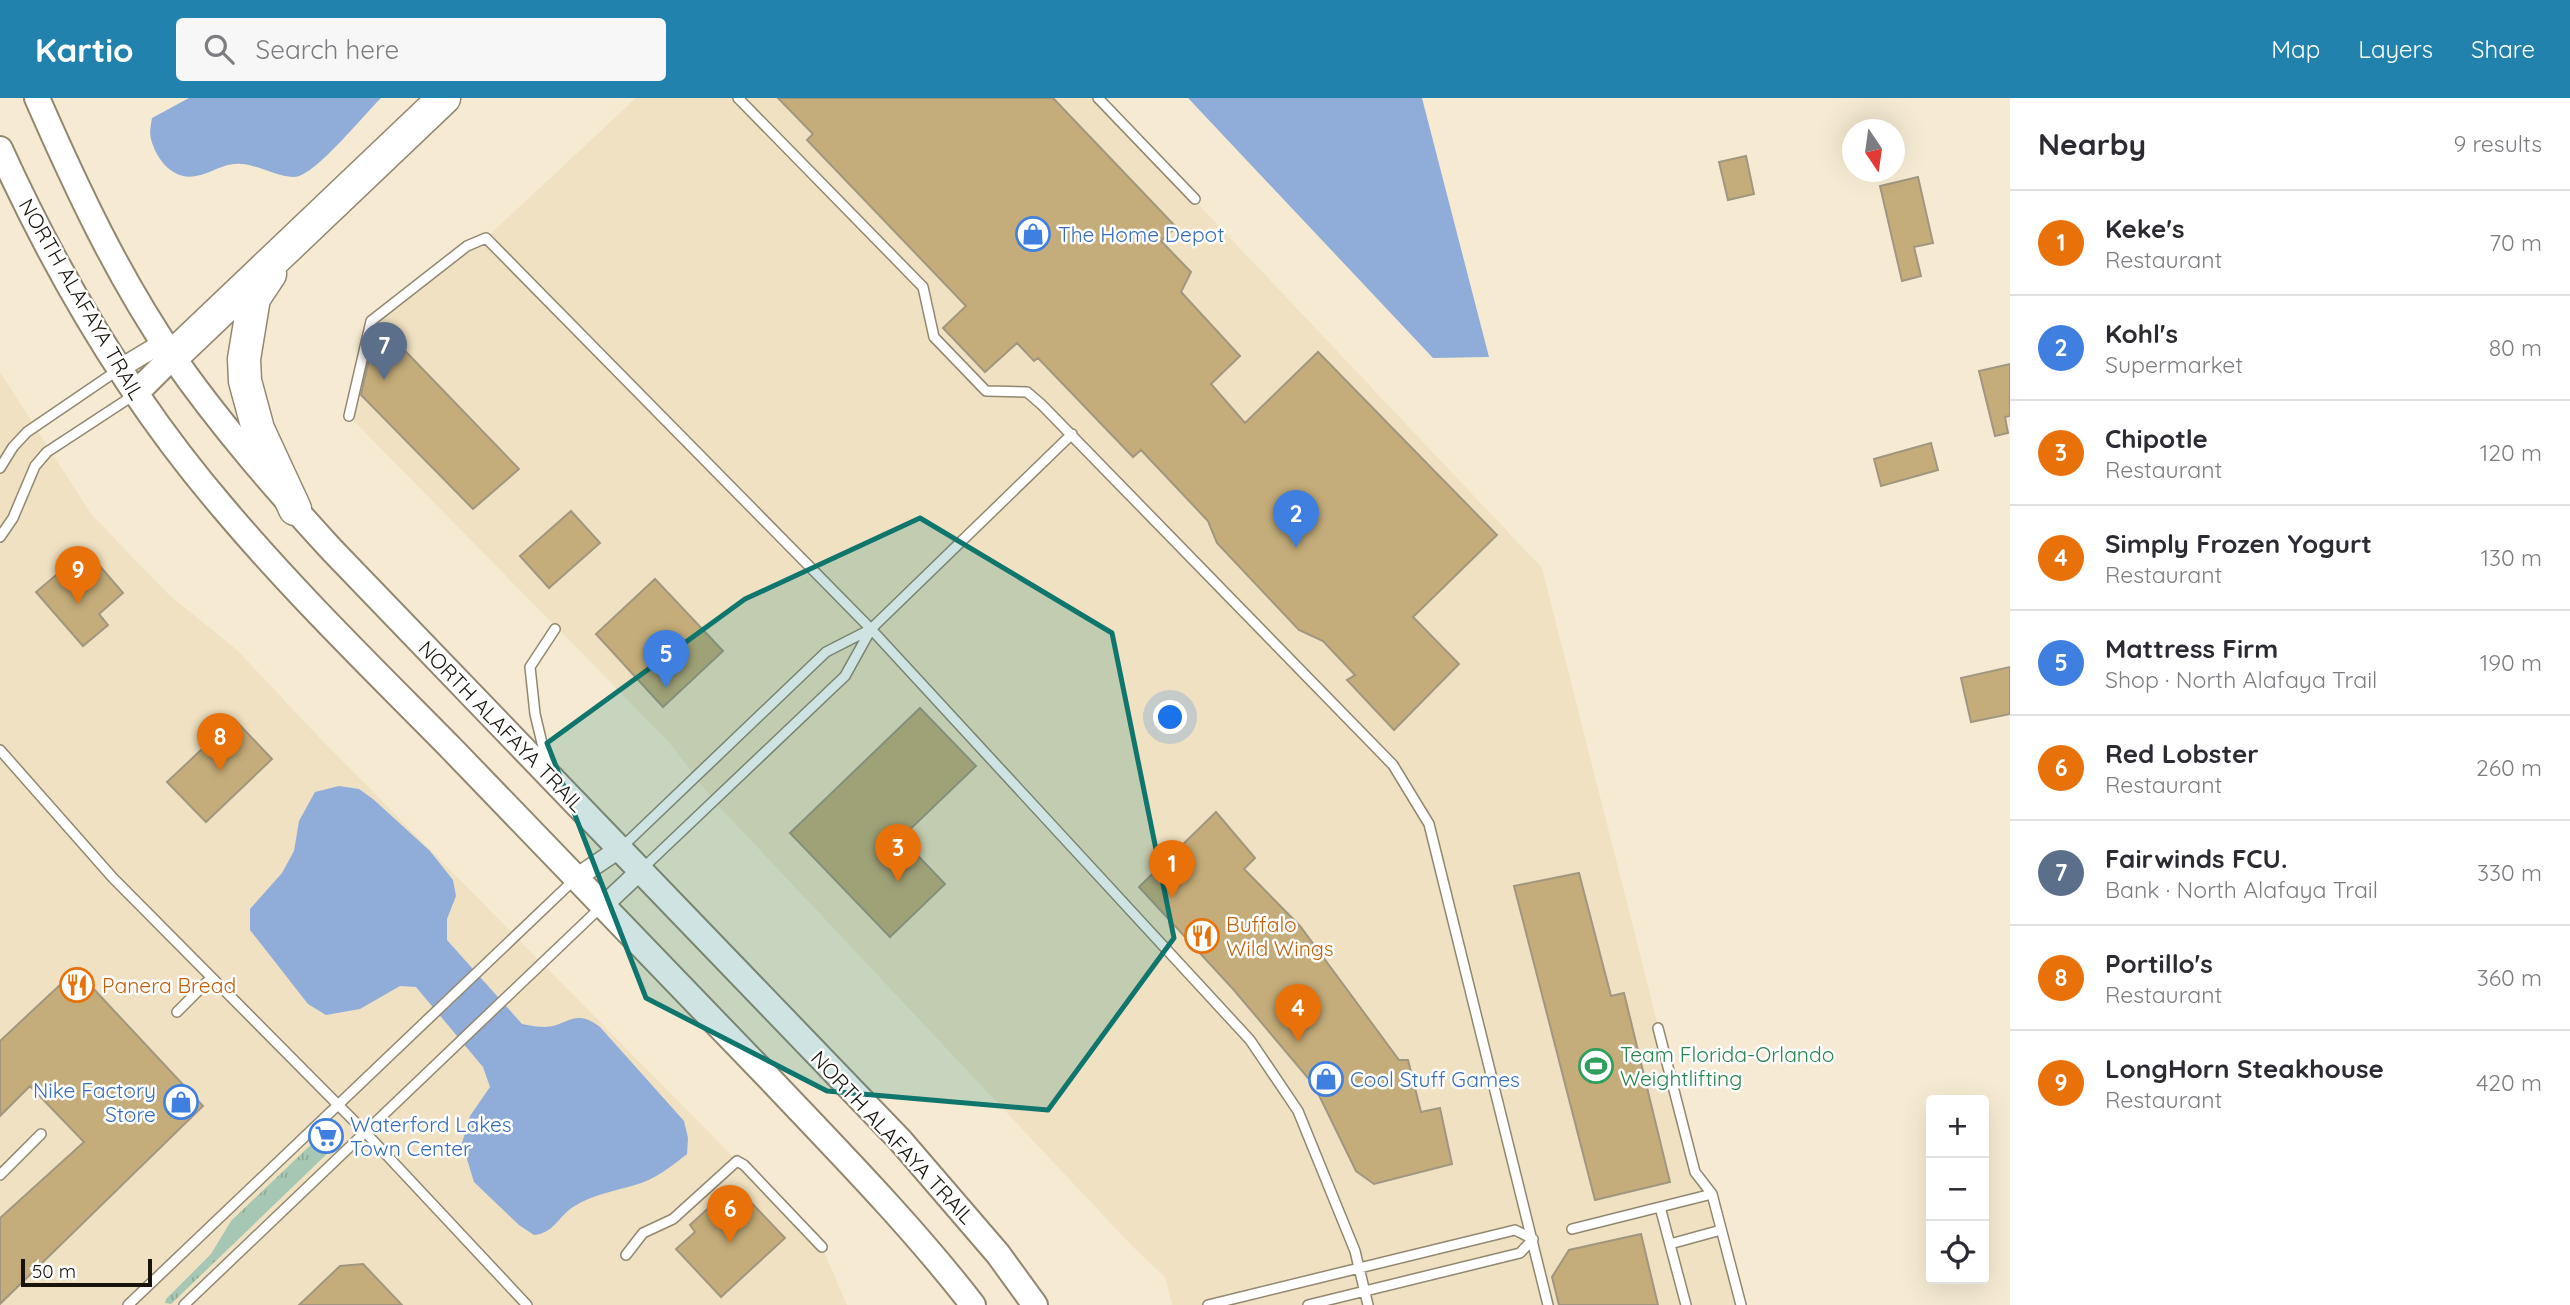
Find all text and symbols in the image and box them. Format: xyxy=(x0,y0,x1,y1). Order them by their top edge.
search box xyxy=(176,18,666,81)
text: Kartio xyxy=(35,29,134,70)
icon: search xyxy=(200,30,238,68)
text: Search here xyxy=(256,33,399,66)
text: Map xyxy=(2271,34,2320,64)
text: Layers xyxy=(2358,34,2433,64)
text: Share xyxy=(2471,34,2535,64)
north arrow xyxy=(1842,119,1905,182)
text: Nearby xyxy=(2038,125,2146,163)
text: 9 results xyxy=(2453,129,2542,158)
street label: NORTH ALAFAYA TRAIL xyxy=(14,194,150,404)
text: Keke's xyxy=(2105,212,2184,245)
shop icon: The Home Depot xyxy=(1014,215,1052,253)
place label: The Home Depot xyxy=(1058,221,1224,247)
text: 1 xyxy=(2057,228,2065,257)
text: 70 m xyxy=(2489,228,2542,257)
text: Restaurant xyxy=(2105,245,2222,274)
text: Kohl's xyxy=(2105,317,2178,350)
pin: 7 xyxy=(361,322,407,380)
text: 2 xyxy=(2054,333,2068,362)
text: 80 m xyxy=(2489,333,2542,362)
text: Supermarket xyxy=(2105,350,2243,379)
text: Chipotle xyxy=(2105,422,2208,455)
text: 3 xyxy=(2055,438,2067,467)
text: 120 m xyxy=(2480,438,2542,467)
text: Restaurant xyxy=(2105,455,2222,484)
pin: 2 xyxy=(1273,490,1319,548)
text: Simply Frozen Yogurt xyxy=(2105,527,2372,560)
text: 4 xyxy=(2054,543,2068,572)
text: 130 m xyxy=(2480,543,2542,572)
pin: 9 xyxy=(55,546,101,604)
text: Restaurant xyxy=(2105,560,2222,589)
pin: 5 xyxy=(643,630,689,688)
text: Mattress Firm xyxy=(2105,632,2278,665)
street label: NORTH ALAFAYA TRAIL xyxy=(414,635,590,817)
text: 5 xyxy=(2054,648,2068,677)
text: 190 m xyxy=(2480,648,2542,677)
text: Shop · North Alafaya Trail xyxy=(2105,665,2377,694)
your location xyxy=(1153,700,1187,734)
pin: 8 xyxy=(197,713,243,771)
text: Red Lobster xyxy=(2105,737,2259,770)
text: 6 xyxy=(2055,753,2067,782)
text: 260 m xyxy=(2476,753,2542,782)
text: Restaurant xyxy=(2105,770,2222,799)
pin: 3 xyxy=(875,824,921,882)
pin: 1 xyxy=(1149,840,1195,898)
text: Fairwinds FCU. xyxy=(2105,842,2287,875)
text: 7 xyxy=(2055,858,2067,887)
text: 330 m xyxy=(2477,858,2542,887)
text: Bank · North Alafaya Trail xyxy=(2105,875,2378,904)
place label: Buffalo Wild Wings xyxy=(1226,911,1334,961)
restaurant icon: Buffalo Wild Wings xyxy=(1183,917,1221,955)
text: Portillo's xyxy=(2105,947,2213,980)
text: 8 xyxy=(2055,963,2067,992)
text: 360 m xyxy=(2477,963,2542,992)
restaurant icon: Panera Bread xyxy=(58,966,96,1004)
place label: Panera Bread xyxy=(102,972,236,998)
text: Restaurant xyxy=(2105,980,2222,1009)
pin: 4 xyxy=(1275,984,1321,1042)
place label: Team Florida-Orlando Weightlifting xyxy=(1620,1041,1834,1091)
street label: NORTH ALAFAYA TRAIL xyxy=(806,1045,980,1229)
sports icon: Team Florida-Orlando Weightlifting xyxy=(1577,1047,1615,1085)
text: LongHorn Steakhouse xyxy=(2105,1052,2384,1085)
shop icon: Cool Stuff Games xyxy=(1307,1060,1345,1098)
place label: Cool Stuff Games xyxy=(1350,1066,1520,1092)
text: 9 xyxy=(2054,1068,2068,1097)
text: 420 m xyxy=(2476,1068,2542,1097)
place label: Nike Factory Store xyxy=(33,1077,156,1127)
shop icon: Nike Factory Store xyxy=(162,1083,200,1121)
text: Restaurant xyxy=(2105,1085,2222,1114)
map controls xyxy=(1926,1095,1989,1284)
button: + xyxy=(1926,1095,1989,1158)
place label: Waterford Lakes Town Center xyxy=(350,1111,512,1161)
supermarket icon: Waterford Lakes Town Center xyxy=(307,1117,345,1155)
button: − xyxy=(1926,1158,1989,1221)
pin: 6 xyxy=(707,1185,753,1243)
button: locate xyxy=(1926,1221,1989,1284)
scale bar xyxy=(21,1256,152,1288)
text: 50 m xyxy=(32,1259,76,1283)

